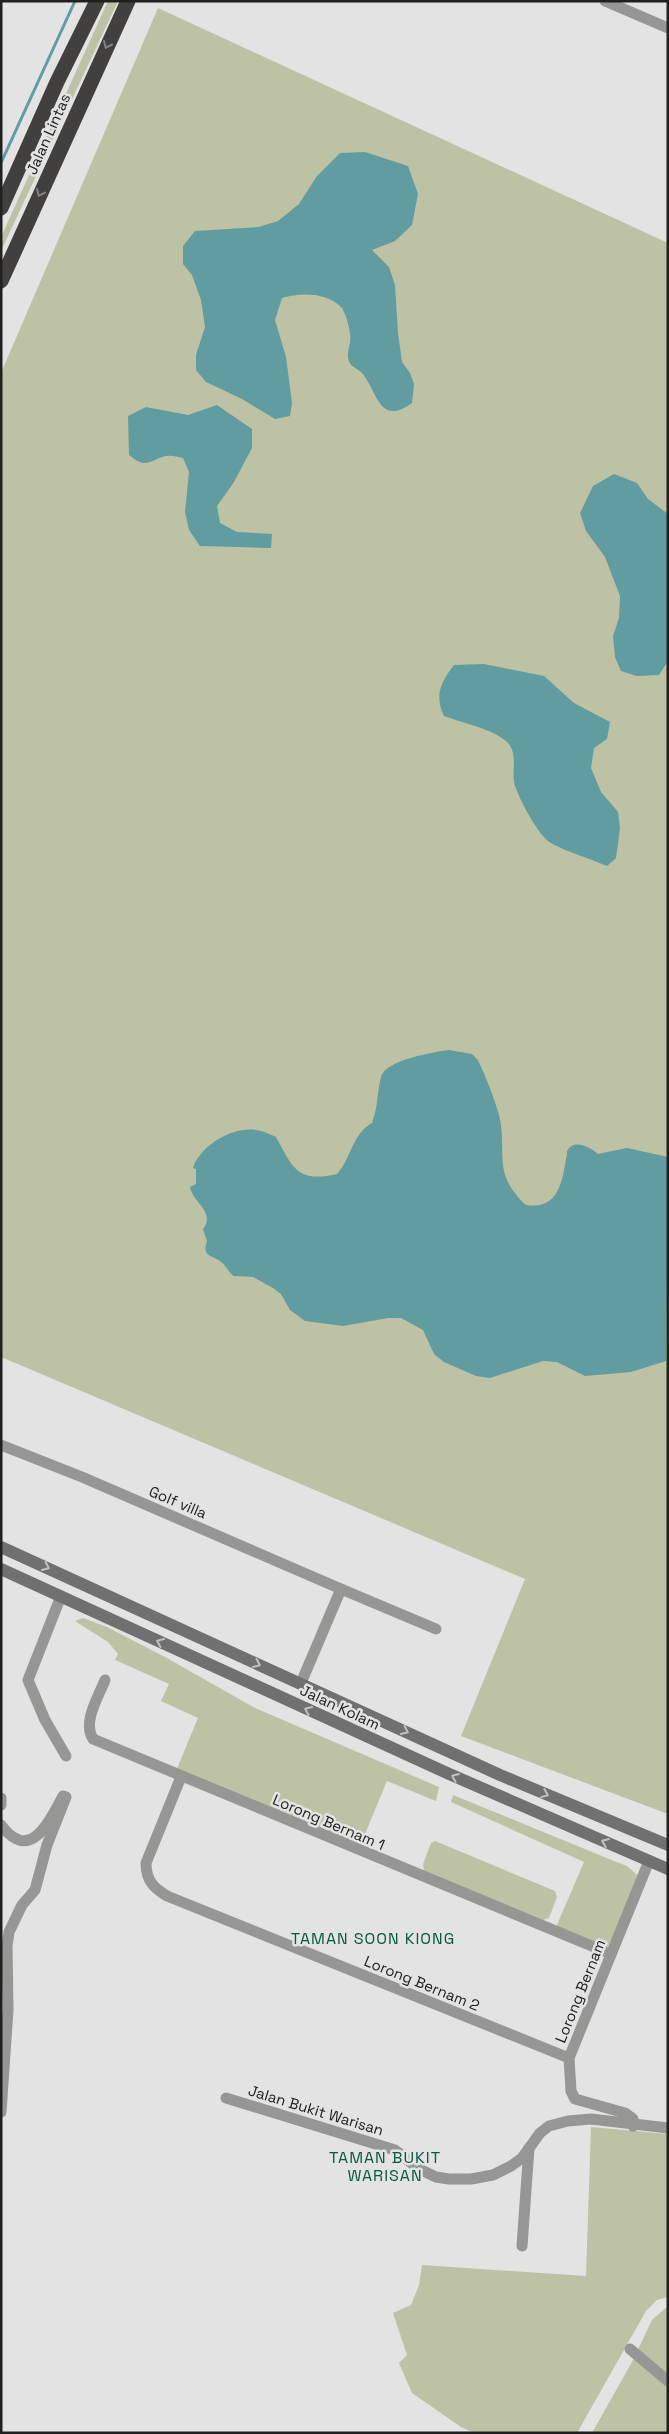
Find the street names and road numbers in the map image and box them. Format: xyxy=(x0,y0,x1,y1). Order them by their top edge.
street label: Jalan Lintas xyxy=(22,90,74,177)
street label: Golf villa xyxy=(146,1481,210,1523)
street label: Jalan Kolam xyxy=(297,1680,383,1734)
street label: Lorong Bernam 1 xyxy=(270,1790,388,1854)
street label: Lorong Bernam xyxy=(551,1936,609,2046)
street label: Lorong Bernam 2 xyxy=(361,1951,483,2015)
street label: Jalan Bukit Warisan xyxy=(246,2080,386,2140)

